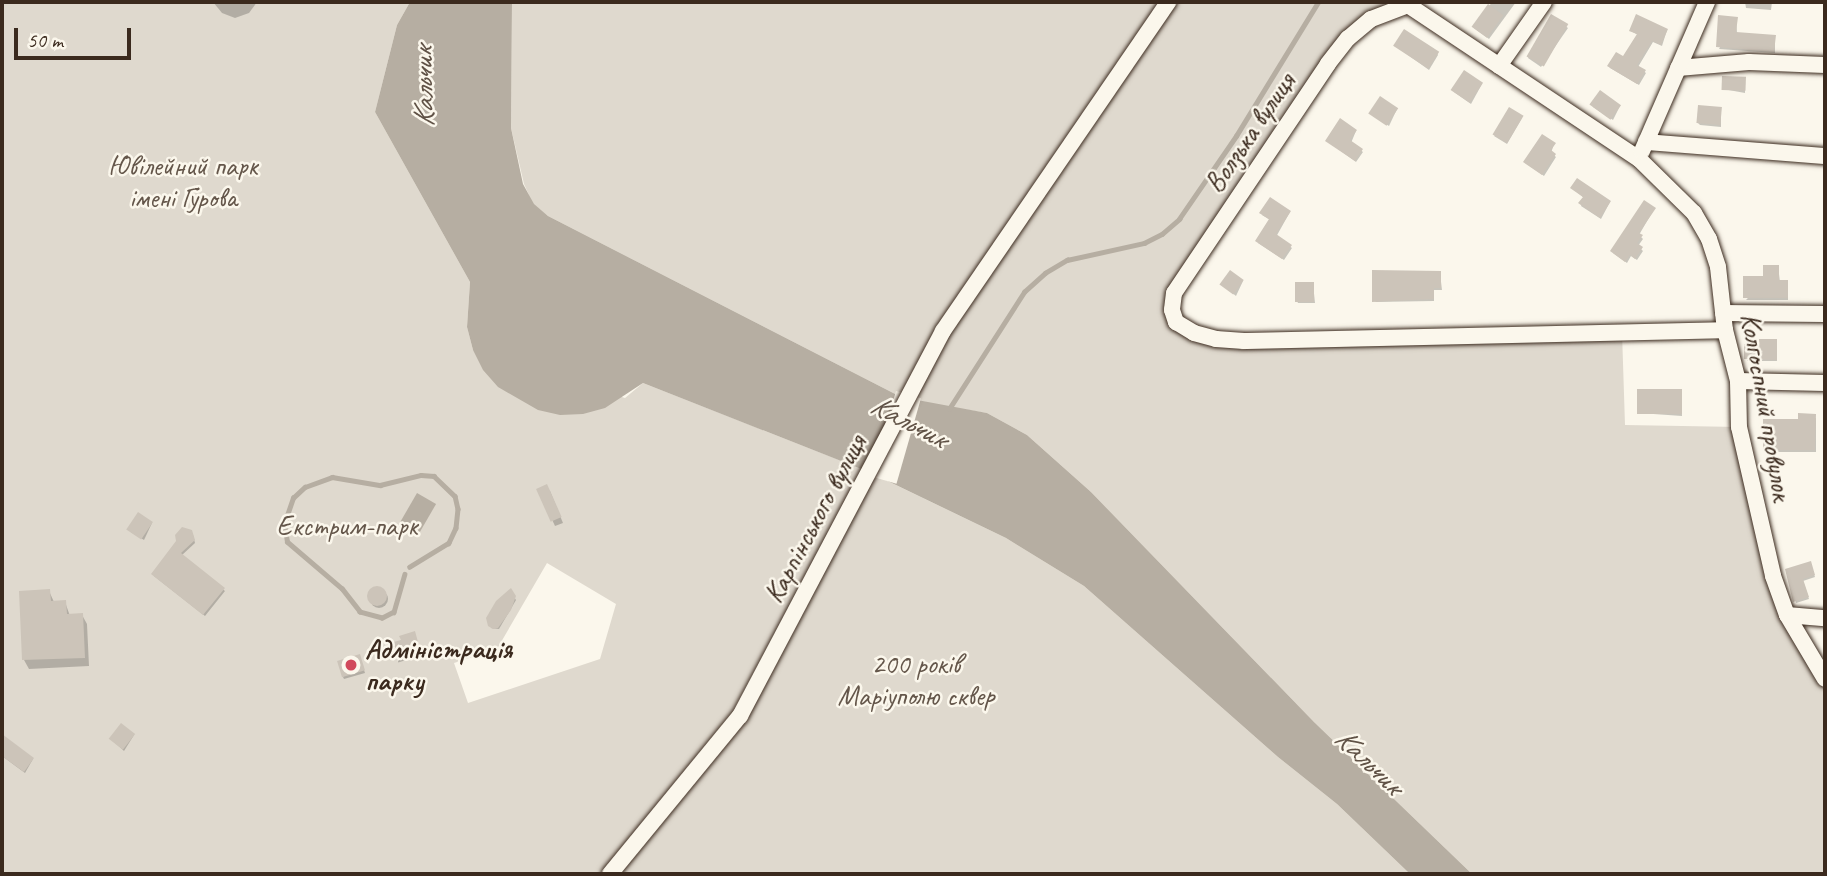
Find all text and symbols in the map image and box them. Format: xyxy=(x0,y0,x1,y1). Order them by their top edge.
scale bar xyxy=(18,14,135,58)
text: 50 m xyxy=(27,27,63,53)
water label: Кальчик xyxy=(404,46,442,128)
street label: Волзька вулиця xyxy=(1197,66,1303,200)
park label: Ювілейний парк імені Гурова xyxy=(108,149,258,215)
street label: Колгоспний провулок xyxy=(1733,311,1799,503)
water label: Кальчик xyxy=(865,386,953,456)
street label: Карпінського вулиця xyxy=(756,429,874,609)
park label: Екстрим-парк xyxy=(276,509,418,543)
place label: Адміністрація парку xyxy=(365,632,512,698)
park label: 200 років Маріуполю сквер xyxy=(838,647,994,713)
marker: Адміністрація парку xyxy=(343,657,359,673)
water label: Кальчик xyxy=(1328,720,1410,802)

